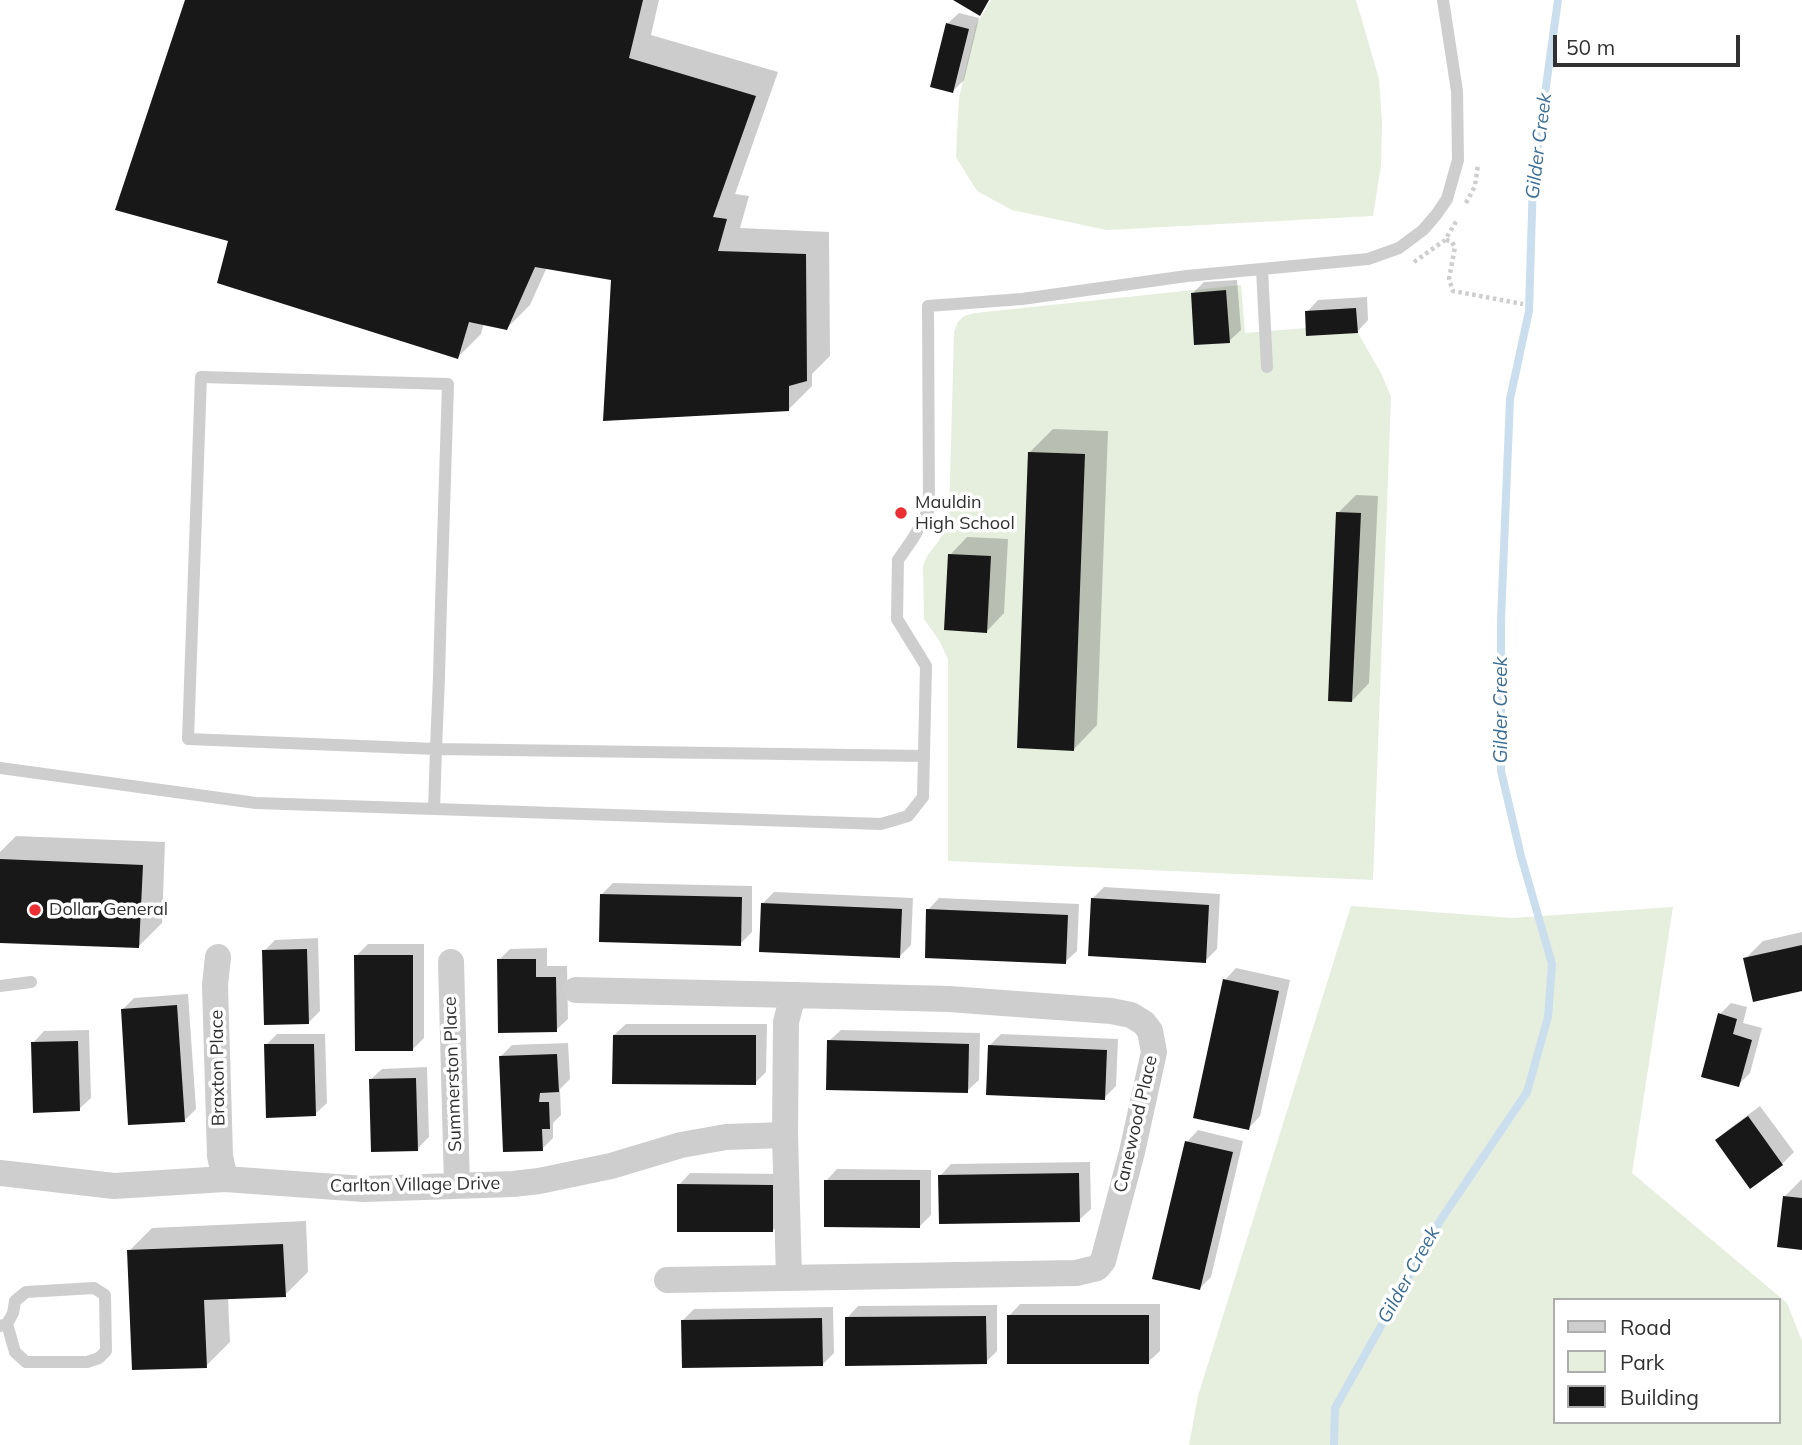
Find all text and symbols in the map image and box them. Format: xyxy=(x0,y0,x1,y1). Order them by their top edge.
scale bar xyxy=(1557,21,1744,65)
text: 50 m xyxy=(1566,34,1615,60)
water label: Gilder Creek xyxy=(1521,92,1557,200)
place label: Mauldin High School xyxy=(915,492,1015,534)
marker: Mauldin High School xyxy=(893,505,909,521)
water label: Gilder Creek xyxy=(1490,657,1512,763)
place label: Dollar General xyxy=(49,899,168,921)
marker: Dollar General xyxy=(27,902,43,918)
street label: Summerston Place xyxy=(439,996,467,1152)
street label: Braxton Place xyxy=(206,1010,230,1126)
street label: Canewood Place xyxy=(1110,1053,1162,1195)
street label: Carlton Village Drive xyxy=(330,1173,500,1197)
water label: Gilder Creek xyxy=(1373,1223,1445,1327)
legend xyxy=(1554,1298,1781,1424)
text: Road xyxy=(1620,1314,1671,1340)
text: Park xyxy=(1620,1349,1664,1375)
text: Building xyxy=(1620,1384,1699,1410)

